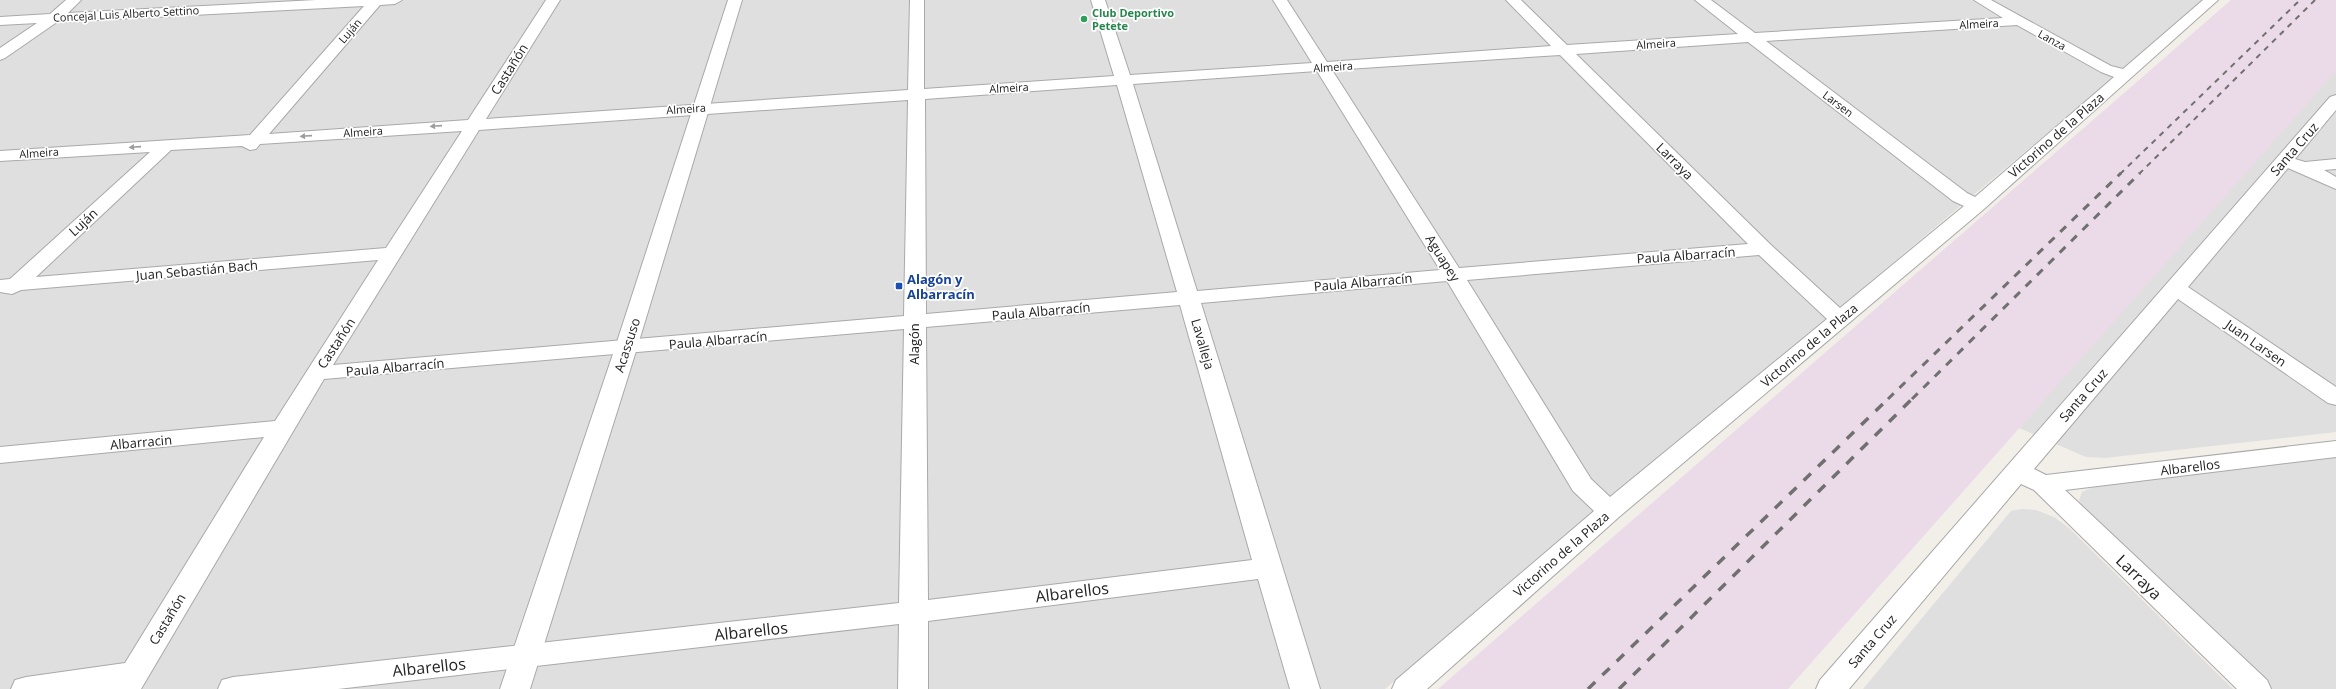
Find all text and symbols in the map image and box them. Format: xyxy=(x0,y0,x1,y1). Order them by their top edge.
street label: Concejal Luis Alberto Settino xyxy=(53,2,200,25)
place label: Club Deportivo Petete xyxy=(1092,5,1174,33)
marker: Club Deportivo Petete xyxy=(1079,14,1089,24)
street label: Luján xyxy=(335,15,365,46)
street label: Almeira xyxy=(1959,15,1999,32)
street label: Lanza xyxy=(2036,26,2069,53)
street label: Almeira xyxy=(1636,35,1676,52)
street label: Castañón xyxy=(486,40,532,98)
street label: Almeira xyxy=(1313,58,1353,75)
street label: Almeira xyxy=(989,79,1029,96)
street label: Larsen xyxy=(1820,87,1857,120)
street label: Victorino de la Plaza xyxy=(2004,88,2108,182)
street label: Almeira xyxy=(666,100,706,117)
street label: Santa Cruz xyxy=(2266,119,2322,179)
street label: Almeira xyxy=(343,123,383,140)
one-way arrow xyxy=(430,123,442,130)
one-way arrow xyxy=(300,132,312,139)
street label: Larraya xyxy=(1653,139,1697,183)
street label: Almeira xyxy=(19,144,59,161)
one-way arrow xyxy=(129,144,141,151)
street label: Luján xyxy=(65,204,101,240)
street label: Aguapey xyxy=(1422,231,1465,285)
street label: Paula Albarracín xyxy=(1636,243,1736,267)
street label: Juan Sebastián Bach xyxy=(133,256,259,284)
street label: Paula Albarracín xyxy=(1313,269,1413,295)
place label: Alagón y Albarracín xyxy=(907,270,975,303)
marker: Alagón y Albarracín xyxy=(894,281,904,291)
street label: Paula Albarracín xyxy=(991,298,1091,324)
street label: Victorino de la Plaza xyxy=(1757,299,1861,391)
street label: Castañón xyxy=(313,314,359,372)
street label: Juan Larsen xyxy=(2220,314,2290,371)
street label: Acassuso xyxy=(610,315,644,374)
street label: Lavalleja xyxy=(1187,316,1219,372)
street label: Alagón xyxy=(905,323,923,365)
street label: Paula Albarracín xyxy=(668,327,768,353)
street label: Paula Albarracín xyxy=(345,354,445,380)
street label: Santa Cruz xyxy=(2055,365,2111,425)
street label: Albarracin xyxy=(109,430,173,454)
street label: Albarellos xyxy=(2159,454,2221,480)
street label: Victorino de la Plaza xyxy=(1509,507,1613,601)
street label: Larraya xyxy=(2111,550,2167,604)
street label: Albarellos xyxy=(1034,577,1110,607)
street label: Castañón xyxy=(145,590,189,648)
street label: Santa Cruz xyxy=(1844,611,1900,671)
street label: Albarellos xyxy=(713,616,789,646)
street label: Albarellos xyxy=(391,652,467,682)

